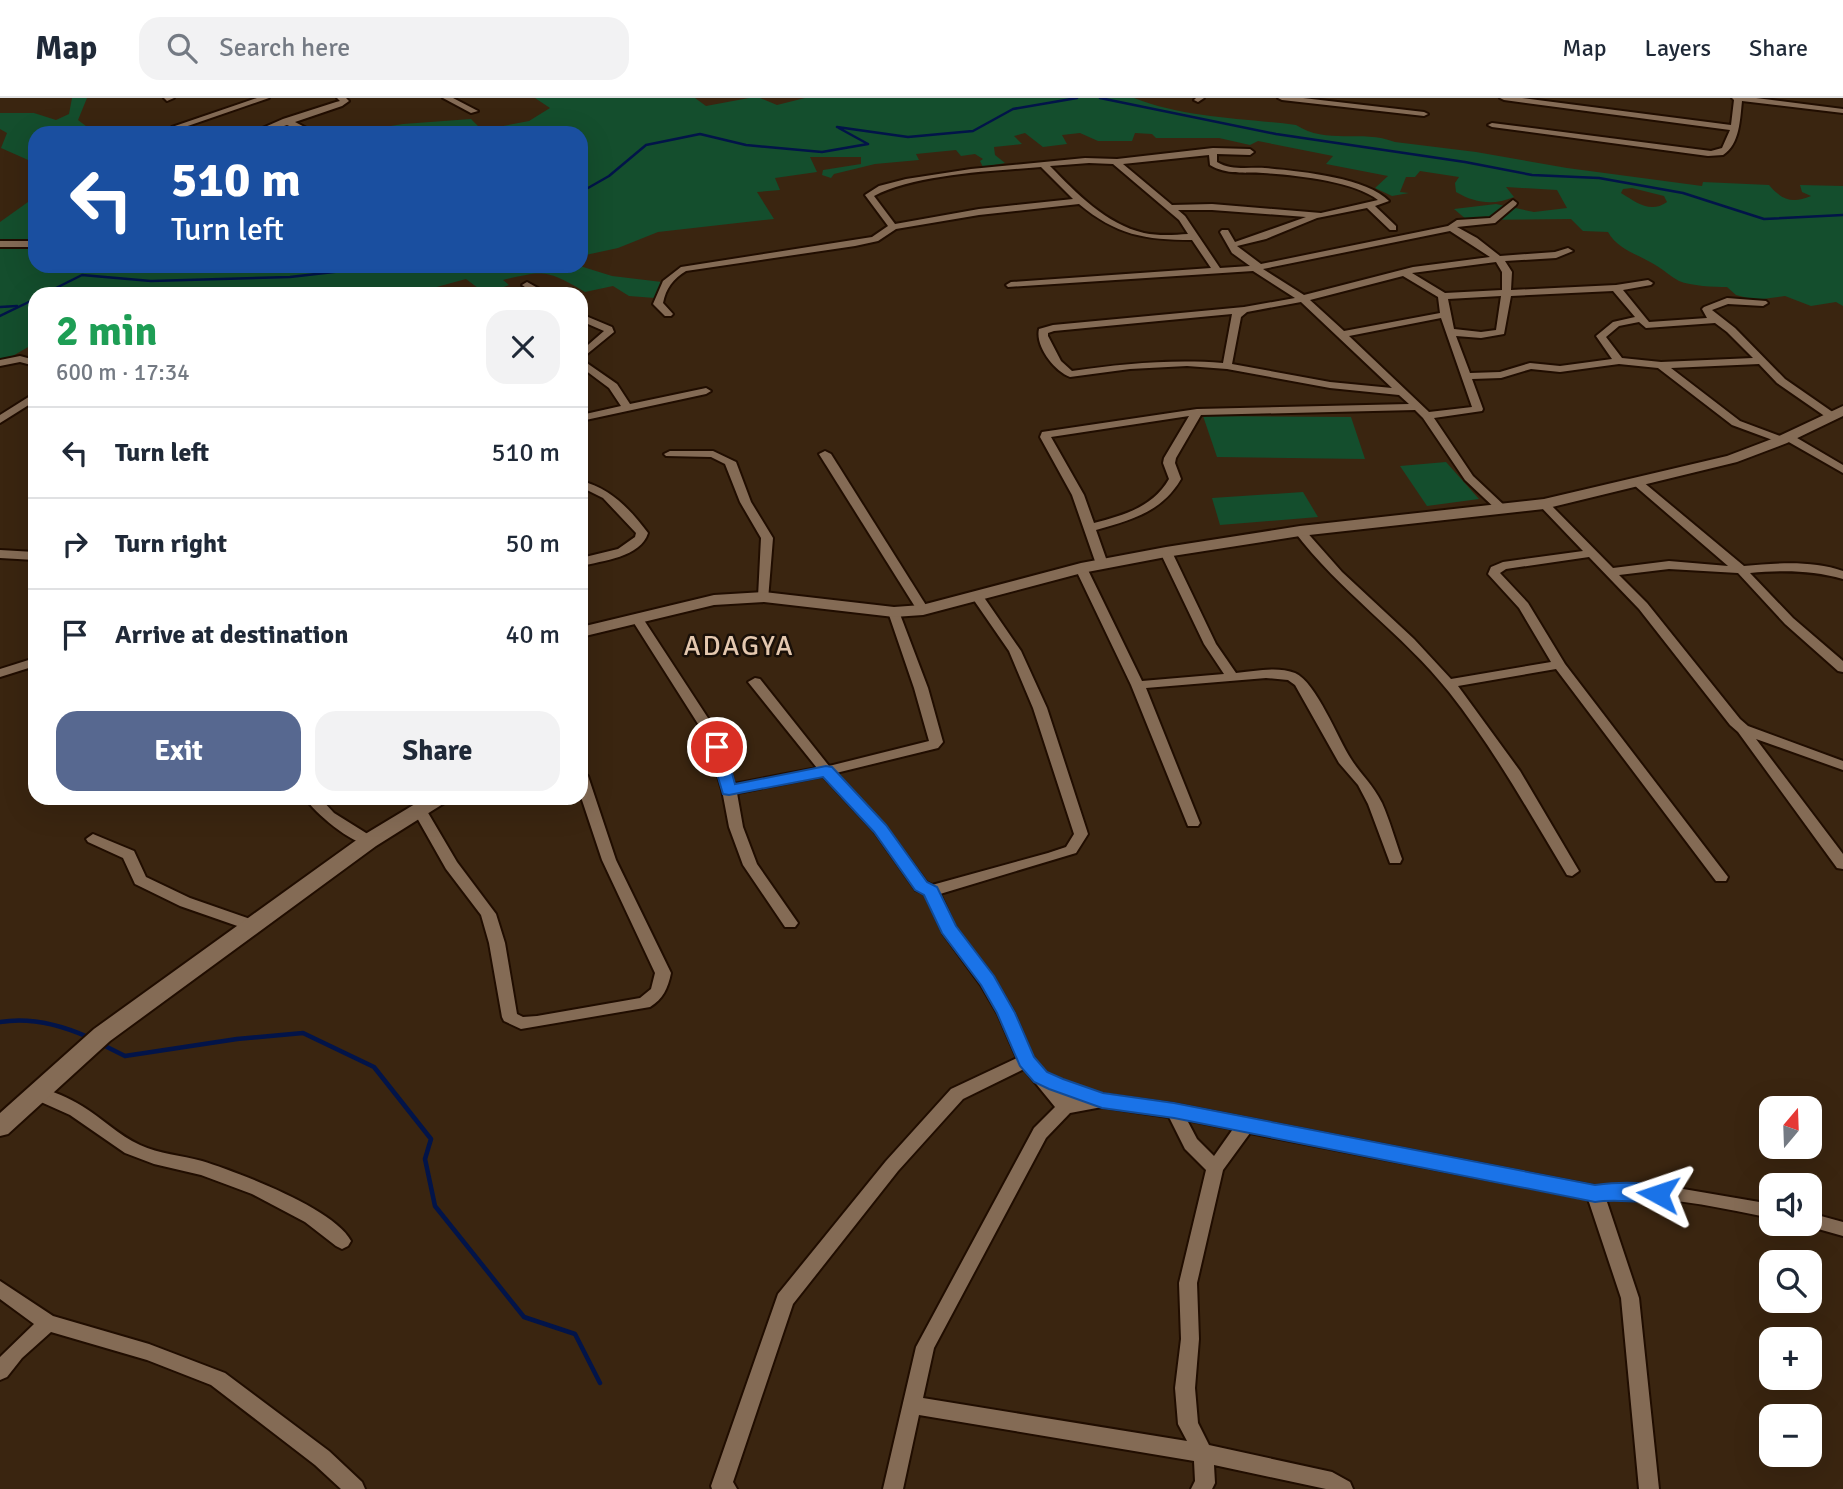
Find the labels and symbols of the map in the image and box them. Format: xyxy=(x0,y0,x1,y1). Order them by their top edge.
district label: ADAGYA xyxy=(683,629,795,663)
pin xyxy=(687,717,747,777)
north arrow xyxy=(1759,1096,1822,1158)
position arrow xyxy=(1621,1157,1695,1231)

